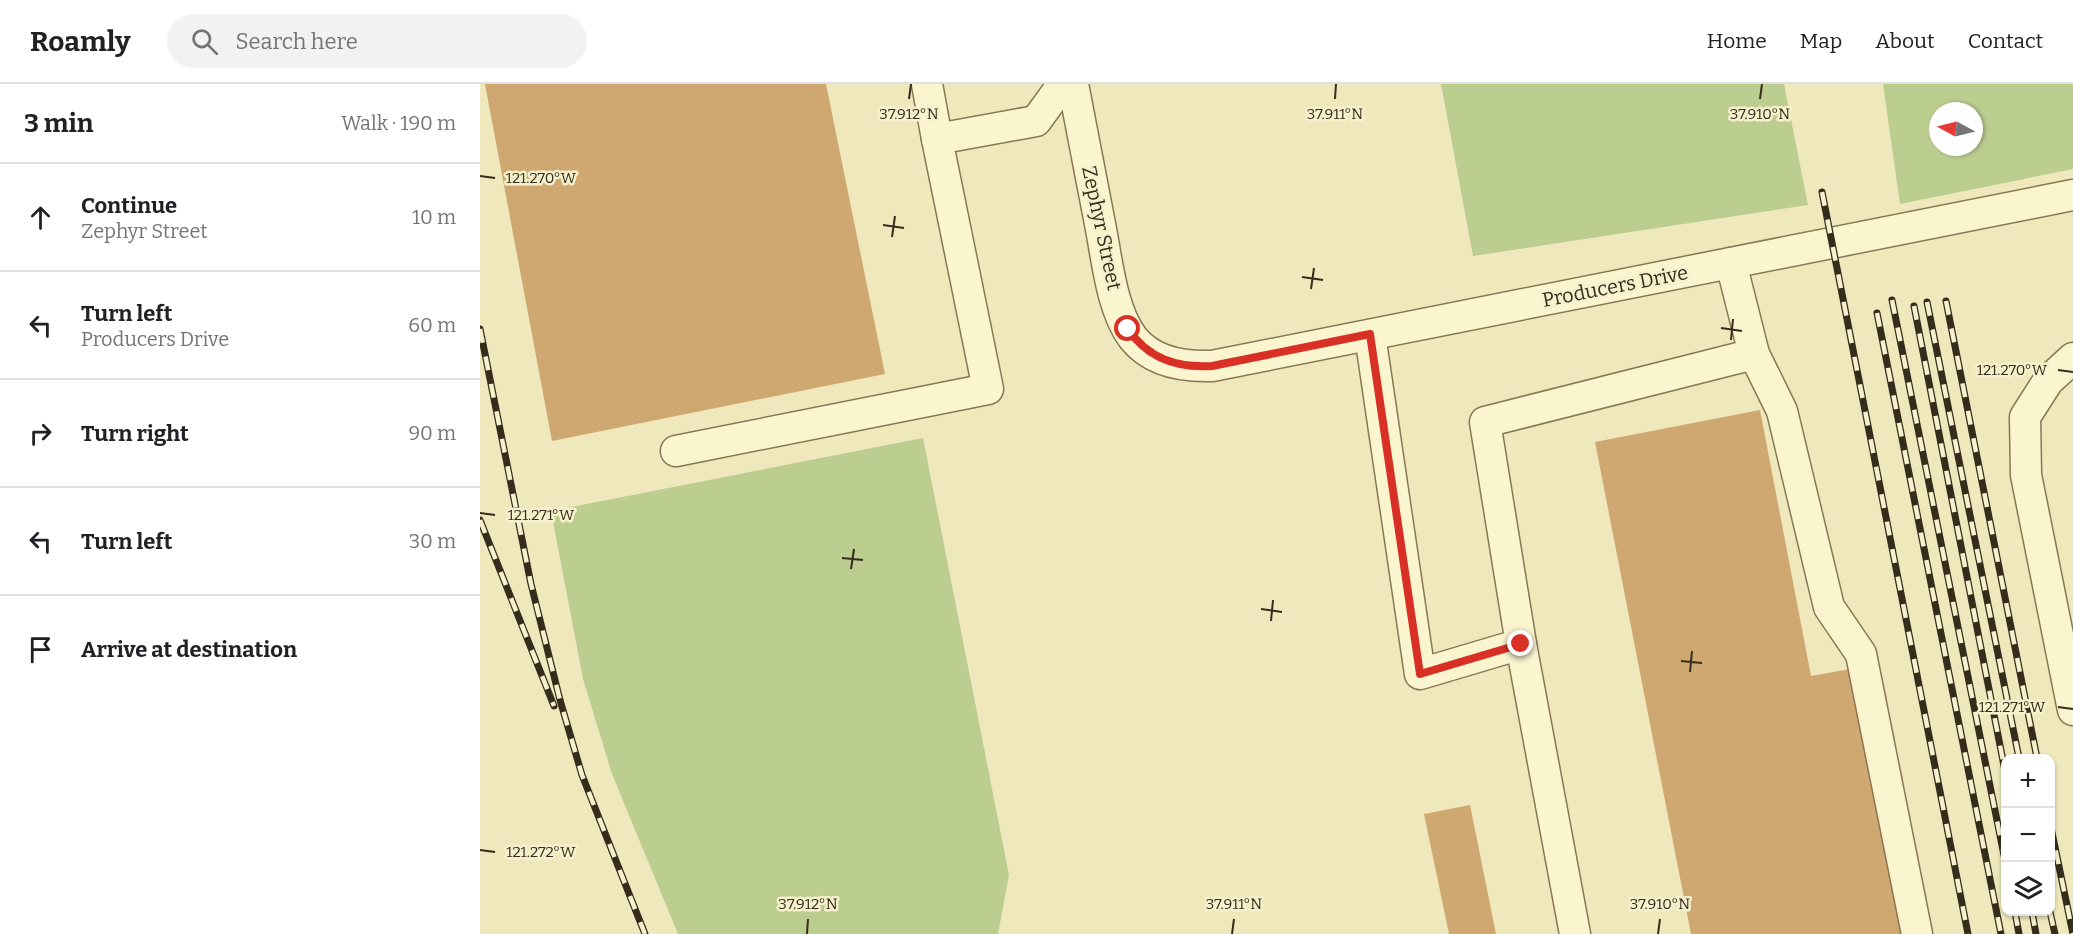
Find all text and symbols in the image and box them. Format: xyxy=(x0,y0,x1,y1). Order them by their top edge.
search box xyxy=(167,14,587,68)
text: Roamly xyxy=(30,25,131,58)
icon: search xyxy=(188,25,221,58)
text: Search here xyxy=(236,28,358,55)
text: Home xyxy=(1707,28,1767,54)
text: Map xyxy=(1800,28,1842,54)
text: About xyxy=(1875,28,1935,54)
text: Contact xyxy=(1968,28,2043,54)
north arrow xyxy=(1929,102,1983,156)
text: 37.912°N xyxy=(879,105,939,123)
text: 37.911°N xyxy=(1307,105,1363,123)
text: 37.910°N xyxy=(1730,105,1790,123)
text: 3 min xyxy=(24,108,93,139)
text: Walk · 190 m xyxy=(341,111,456,135)
street label: Zephyr Street xyxy=(1077,164,1127,292)
text: 121.270°W xyxy=(506,169,577,187)
text: Continue xyxy=(81,192,177,219)
icon: ahead xyxy=(24,201,57,234)
text: 10 m xyxy=(412,205,456,229)
text: Zephyr Street xyxy=(81,219,208,243)
street label: Producers Drive xyxy=(1540,260,1690,312)
text: Turn left xyxy=(81,300,173,327)
icon: left xyxy=(24,309,57,342)
text: 60 m xyxy=(408,313,456,337)
route start xyxy=(1114,315,1140,341)
text: Producers Drive xyxy=(81,327,229,351)
text: 121.270°W xyxy=(1977,361,2048,379)
icon: right xyxy=(24,417,57,450)
text: Turn right xyxy=(81,420,189,447)
text: 90 m xyxy=(408,421,456,445)
text: 121.271°W xyxy=(508,506,575,524)
icon: left xyxy=(24,525,57,558)
text: Turn left xyxy=(81,528,173,555)
text: 30 m xyxy=(409,529,456,553)
route end xyxy=(1507,630,1533,656)
icon: arrive xyxy=(24,633,57,666)
text: Arrive at destination xyxy=(81,636,297,663)
text: 121.271°W xyxy=(1979,698,2046,716)
map controls xyxy=(2001,754,2055,916)
button: + xyxy=(2001,754,2055,808)
button: − xyxy=(2001,808,2055,862)
text: 121.272°W xyxy=(506,843,576,861)
button: layers xyxy=(2001,862,2055,916)
text: 37.912°N xyxy=(778,895,838,913)
text: 37.911°N xyxy=(1206,895,1262,913)
text: 37.910°N xyxy=(1630,895,1690,913)

